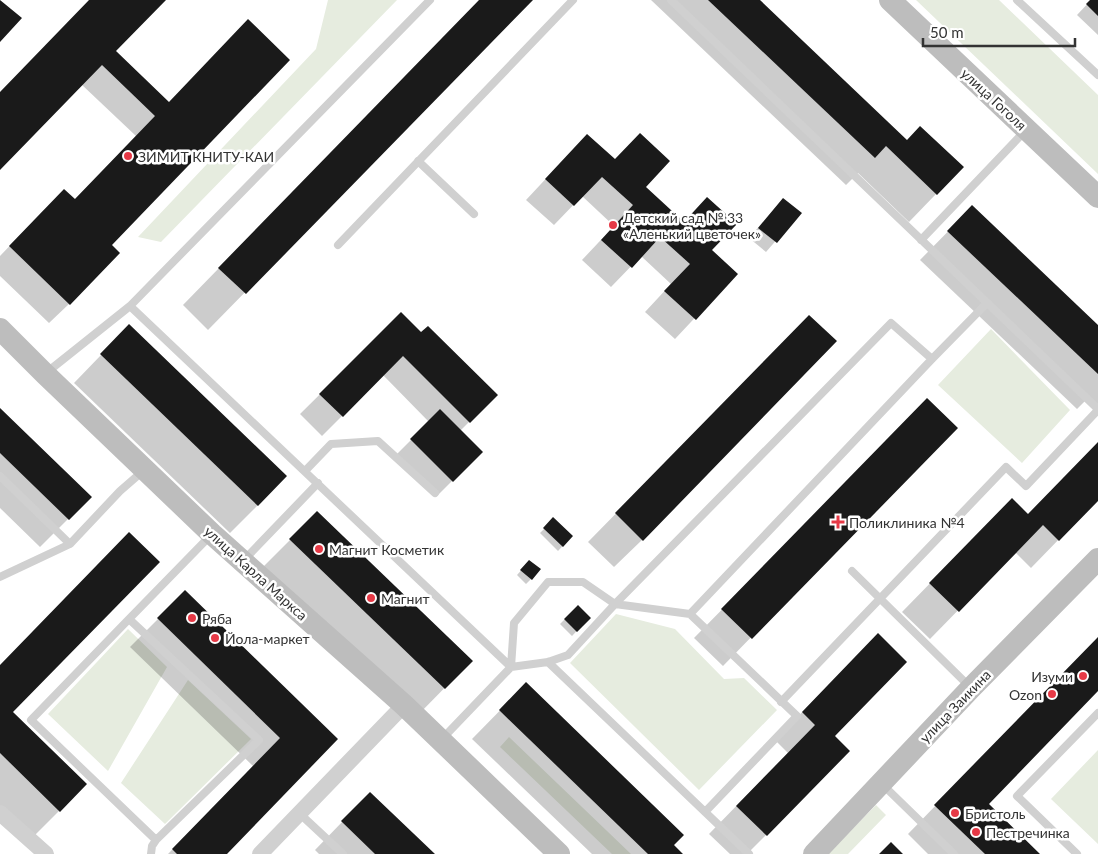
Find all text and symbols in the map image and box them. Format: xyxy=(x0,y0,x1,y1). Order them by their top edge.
scale bar xyxy=(923,15,1076,47)
text: 50 m xyxy=(930,23,964,41)
street label: улица Гоголя xyxy=(958,64,1030,134)
place label: ЗИМИТ КНИТУ-КАИ xyxy=(138,148,274,165)
marker: ЗИМИТ КНИТУ-КАИ xyxy=(122,150,134,162)
place label: Детский сад № 33 «Аленький цветочек» xyxy=(623,209,761,242)
marker: Детский сад № 33 «Аленький цветочек» xyxy=(607,219,619,231)
place label: Поликлиника №4 xyxy=(849,514,965,531)
marker: Поликлиника №4 xyxy=(831,515,845,529)
street label: улица Карла Маркса xyxy=(201,522,311,624)
place label: Магнит Косметик xyxy=(329,541,445,558)
marker: Магнит Косметик xyxy=(313,543,325,555)
place label: Магнит xyxy=(381,590,430,607)
marker: Магнит xyxy=(365,592,377,604)
place label: Ряба xyxy=(202,610,232,627)
marker: Ряба xyxy=(186,612,198,624)
place label: Йола-маркет xyxy=(225,630,310,647)
marker: Йола-маркет xyxy=(209,632,221,644)
street label: улица Заикина xyxy=(916,666,994,746)
place label: Изуми xyxy=(1031,668,1073,685)
marker: Изуми xyxy=(1077,670,1089,682)
place label: Ozon xyxy=(1009,686,1042,703)
marker: Ozon xyxy=(1046,688,1058,700)
place label: Бристоль xyxy=(965,805,1026,822)
marker: Бристоль xyxy=(949,807,961,819)
place label: Пестречинка xyxy=(986,824,1070,841)
marker: Пестречинка xyxy=(970,826,982,838)

